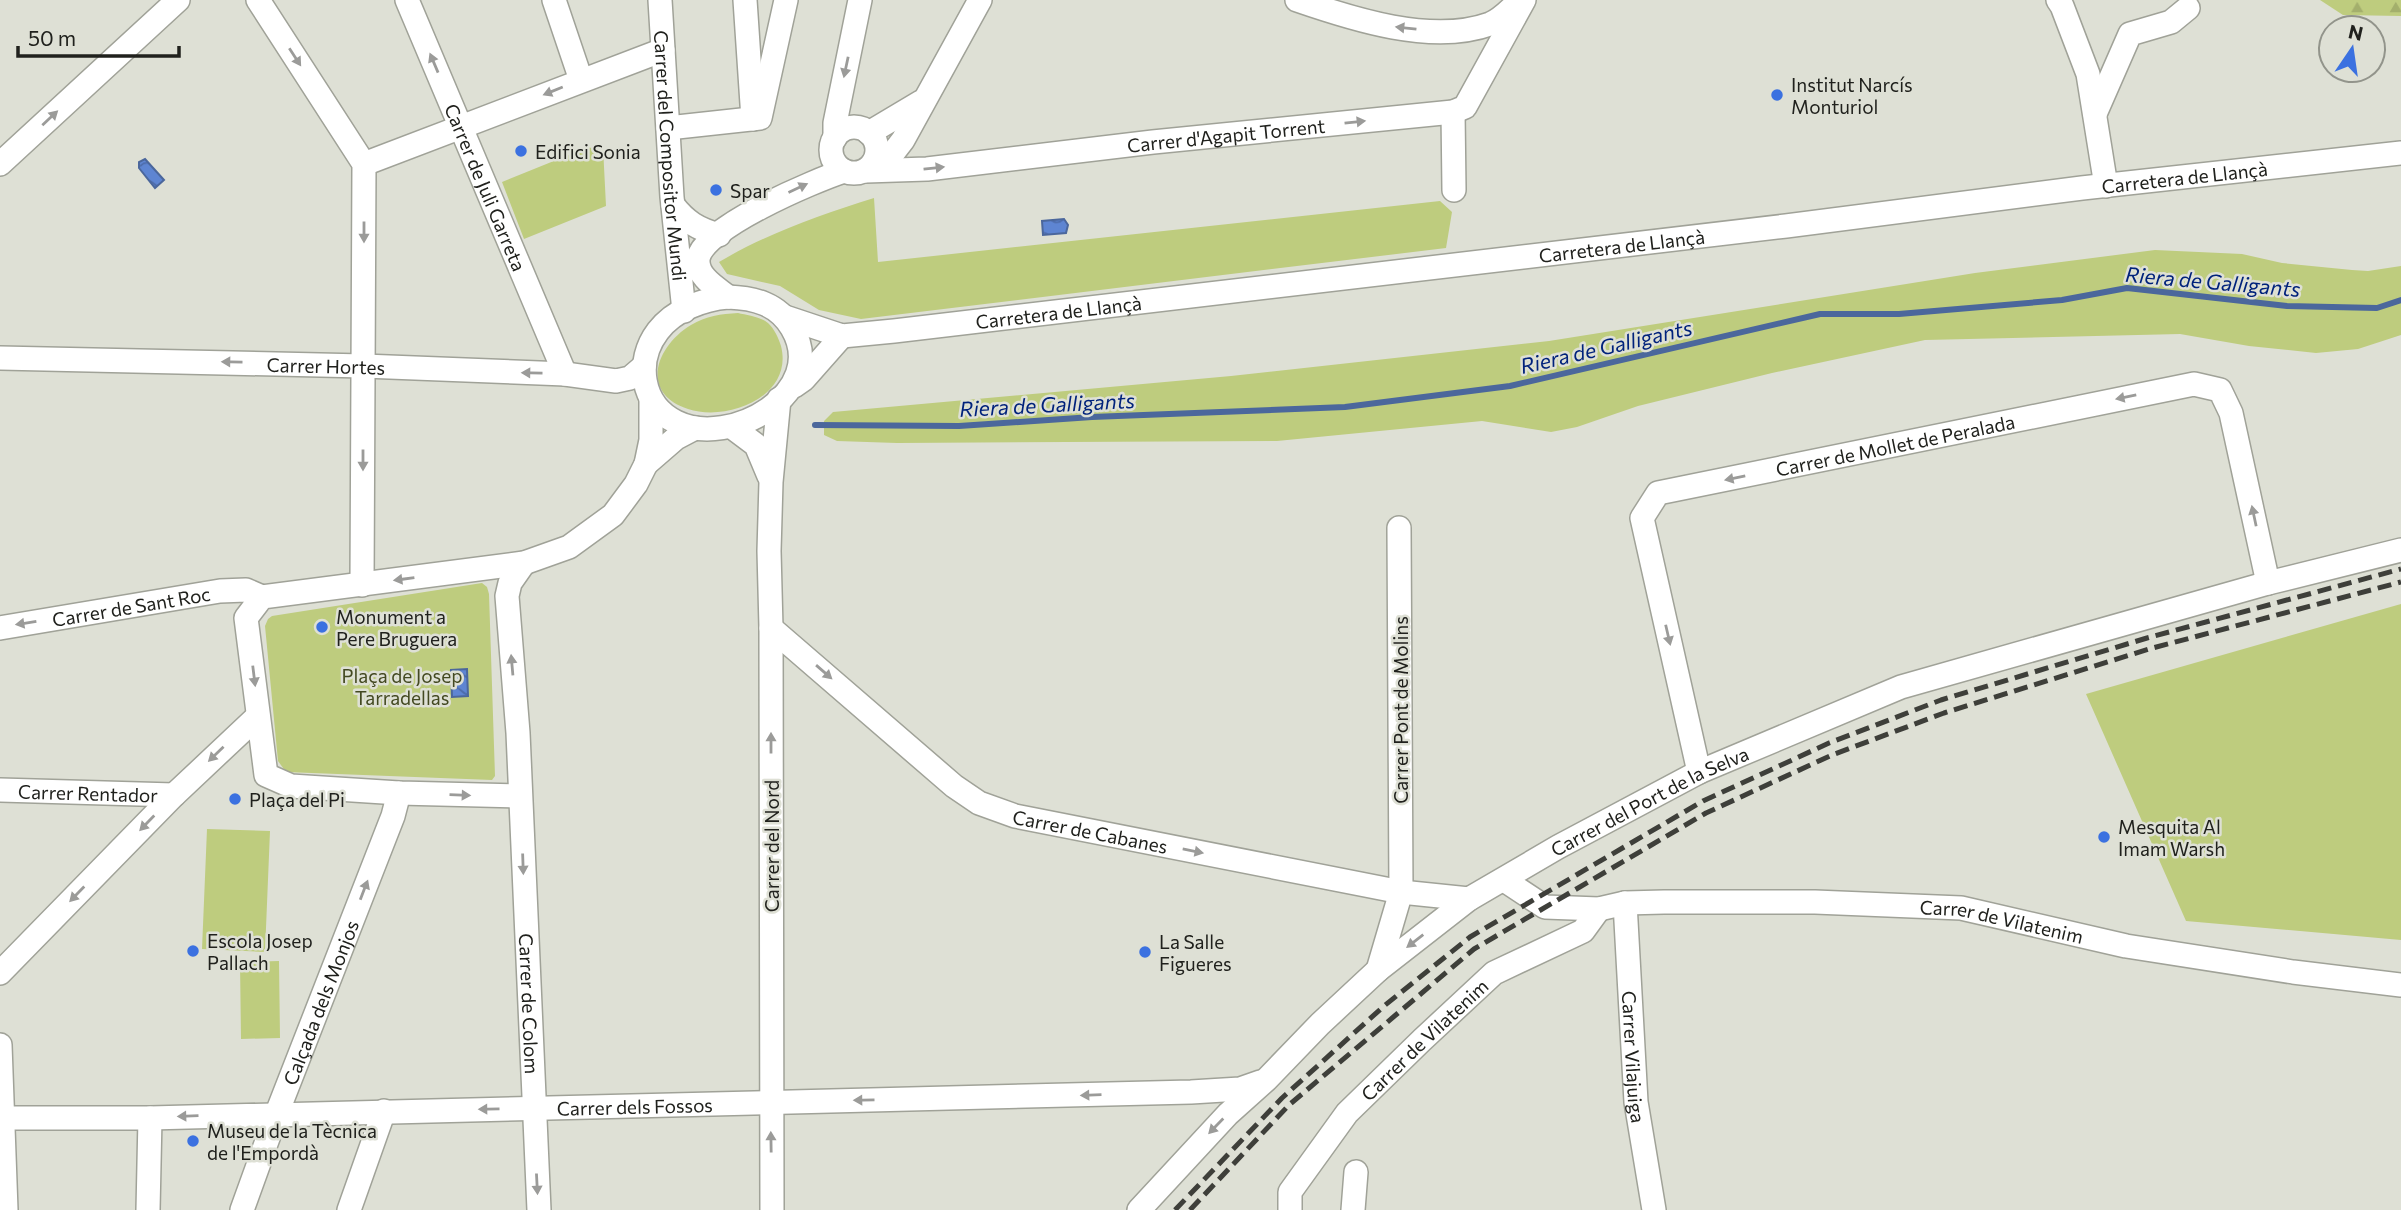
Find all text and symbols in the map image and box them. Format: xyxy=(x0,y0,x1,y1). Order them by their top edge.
scale bar xyxy=(18,14,178,58)
north arrow xyxy=(2317,14,2387,84)
text: N xyxy=(2346,19,2365,45)
one-way arrow xyxy=(1395,23,1417,34)
text: 50 m xyxy=(28,25,76,50)
street label: Carrer del Compositor Mundi xyxy=(650,30,692,282)
one-way arrow xyxy=(288,48,301,67)
one-way arrow xyxy=(428,52,439,73)
one-way arrow xyxy=(841,56,852,78)
place label: Institut Narcís Monturiol xyxy=(1791,73,1913,118)
one-way arrow xyxy=(542,86,563,97)
marker: Institut Narcís Monturiol xyxy=(1769,87,1785,103)
street label: Carrer de Juli Garreta xyxy=(440,100,532,274)
one-way arrow xyxy=(41,110,58,126)
street label: Carrer d'Agapit Torrent xyxy=(1126,113,1326,157)
one-way arrow xyxy=(1344,116,1366,127)
place label: Edifici Sonia xyxy=(535,140,641,163)
marker: Edifici Sonia xyxy=(513,143,529,159)
street label: Carretera de Llançà xyxy=(2100,156,2269,197)
one-way arrow xyxy=(923,162,945,173)
place label: Spar xyxy=(730,179,770,202)
marker: Spar xyxy=(708,182,724,198)
one-way arrow xyxy=(788,183,809,194)
one-way arrow xyxy=(358,221,370,243)
street label: Carretera de Llançà xyxy=(1537,224,1706,267)
water label: Riera de Galligants xyxy=(2124,261,2302,301)
street label: Carretera de Llançà xyxy=(974,290,1143,333)
water label: Riera de Galligants xyxy=(1518,314,1694,378)
street label: Carrer Hortes xyxy=(266,352,386,378)
one-way arrow xyxy=(220,357,242,368)
one-way arrow xyxy=(521,368,543,379)
water label: Riera de Galligants xyxy=(959,387,1135,421)
one-way arrow xyxy=(2115,392,2137,403)
street label: Carrer de Mollet de Peralada xyxy=(1774,409,2017,480)
one-way arrow xyxy=(357,449,369,471)
one-way arrow xyxy=(1724,472,1746,483)
one-way arrow xyxy=(2248,505,2259,527)
one-way arrow xyxy=(393,573,415,584)
street label: Carrer de Sant Roc xyxy=(50,581,212,631)
place label: Monument a Pere Bruguera xyxy=(336,605,457,650)
street label: Carrer Pont de Molins xyxy=(1389,616,1412,804)
one-way arrow xyxy=(15,618,37,629)
marker: Monument a Pere Bruguera xyxy=(314,619,330,635)
one-way arrow xyxy=(1663,624,1674,646)
one-way arrow xyxy=(506,654,517,676)
park label: Plaça de Josep Tarradellas xyxy=(342,664,462,709)
one-way arrow xyxy=(815,664,833,680)
one-way arrow xyxy=(248,665,259,687)
one-way arrow xyxy=(765,732,777,754)
street label: Carrer del Port de la Selva xyxy=(1546,741,1752,860)
one-way arrow xyxy=(208,746,225,762)
street label: Carrer Rentador xyxy=(18,779,159,806)
street label: Carrer del Nord xyxy=(760,780,783,912)
place label: Plaça del Pi xyxy=(249,788,345,811)
one-way arrow xyxy=(449,789,471,800)
marker: Plaça del Pi xyxy=(227,791,243,807)
street label: Carrer de Cabanes xyxy=(1011,804,1170,857)
one-way arrow xyxy=(138,814,155,831)
place label: Mesquita Al Imam Warsh xyxy=(2118,815,2225,860)
marker: Mesquita Al Imam Warsh xyxy=(2096,829,2112,845)
one-way arrow xyxy=(1182,846,1204,857)
one-way arrow xyxy=(517,854,528,876)
one-way arrow xyxy=(358,879,369,900)
one-way arrow xyxy=(70,885,86,902)
street label: Carrer de Vilatenim xyxy=(1919,895,2086,947)
street label: Calçada dels Monjos xyxy=(278,917,363,1088)
place label: Escola Josep Pallach xyxy=(207,929,313,974)
place label: La Salle Figueres xyxy=(1159,930,1232,975)
street label: Carrer de Colom xyxy=(515,933,544,1074)
one-way arrow xyxy=(1407,934,1425,949)
marker: Escola Josep Pallach xyxy=(185,943,201,959)
marker: La Salle Figueres xyxy=(1137,944,1153,960)
street label: Carrer de Vilatenim xyxy=(1356,974,1492,1105)
street label: Carrer Vilajuiga xyxy=(1618,990,1651,1124)
one-way arrow xyxy=(1080,1089,1102,1101)
street label: Carrer dels Fossos xyxy=(557,1092,713,1119)
one-way arrow xyxy=(852,1095,874,1106)
one-way arrow xyxy=(478,1104,500,1115)
one-way arrow xyxy=(177,1111,199,1122)
one-way arrow xyxy=(1208,1118,1225,1135)
place label: Museu de la Tècnica de l'Empordà xyxy=(207,1119,377,1164)
one-way arrow xyxy=(765,1131,776,1153)
marker: Museu de la Tècnica de l'Empordà xyxy=(185,1133,201,1149)
one-way arrow xyxy=(532,1173,543,1195)

